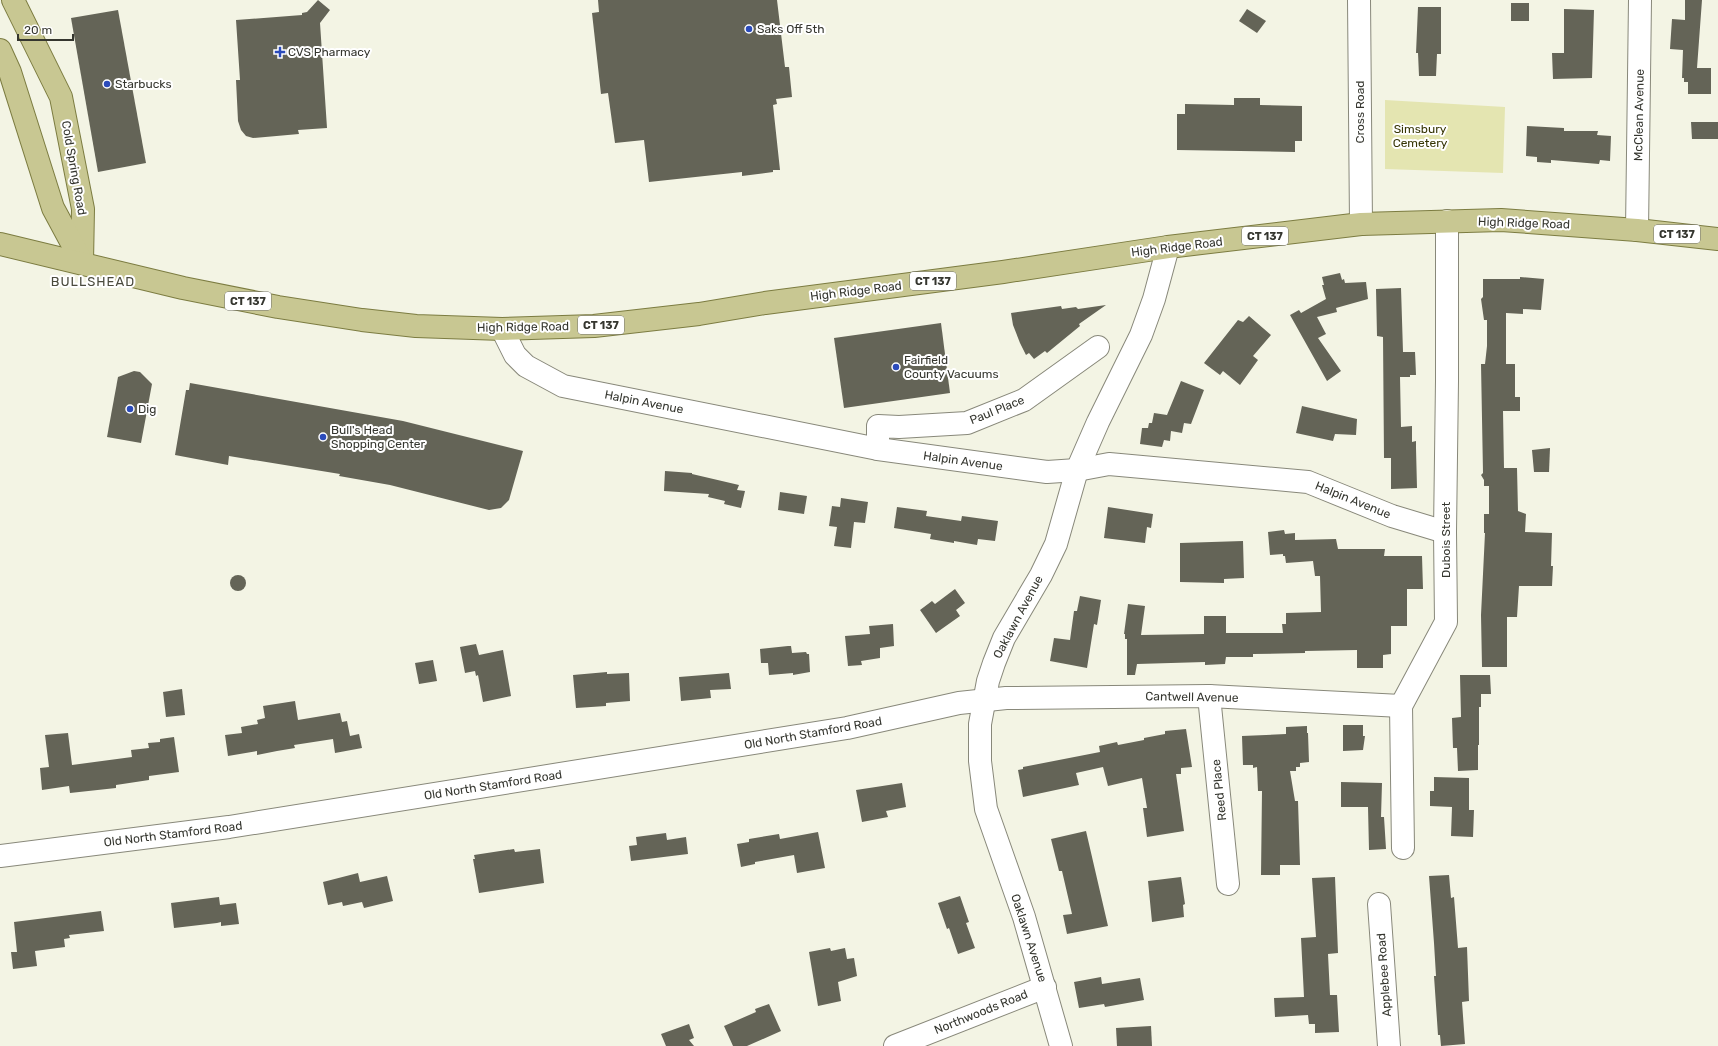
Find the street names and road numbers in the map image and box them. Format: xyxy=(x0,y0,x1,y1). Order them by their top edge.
street label: McClean Avenue xyxy=(1631,68,1647,161)
street label: Cross Road xyxy=(1353,81,1367,143)
street label: Cold Spring Road xyxy=(59,120,89,216)
street label: High Ridge Road xyxy=(1478,214,1570,232)
road number: CT 137 xyxy=(1654,225,1700,243)
road number: CT 137 xyxy=(1242,227,1288,245)
street label: High Ridge Road xyxy=(1130,234,1224,260)
road number: CT 137 xyxy=(910,272,956,290)
street label: High Ridge Road xyxy=(809,278,903,304)
road number: CT 137 xyxy=(225,292,271,310)
road number: CT 137 xyxy=(578,316,624,334)
street label: High Ridge Road xyxy=(477,319,569,335)
street label: Halpin Avenue xyxy=(603,387,685,417)
street label: Paul Place xyxy=(968,393,1027,427)
street label: Halpin Avenue xyxy=(922,448,1004,474)
street label: Halpin Avenue xyxy=(1313,479,1393,522)
street label: Dubois Street xyxy=(1439,502,1453,578)
street label: Oaklawn Avenue xyxy=(990,573,1046,661)
street label: Cantwell Avenue xyxy=(1145,689,1239,705)
street label: Old North Stamford Road xyxy=(743,714,883,752)
street label: Reed Place xyxy=(1209,758,1229,822)
street label: Old North Stamford Road xyxy=(423,767,563,803)
street label: Old North Stamford Road xyxy=(103,819,243,849)
street label: Oaklawn Avenue xyxy=(1008,892,1050,984)
street label: Applebee Road xyxy=(1374,933,1394,1017)
street label: Northwoods Road xyxy=(932,987,1030,1037)

